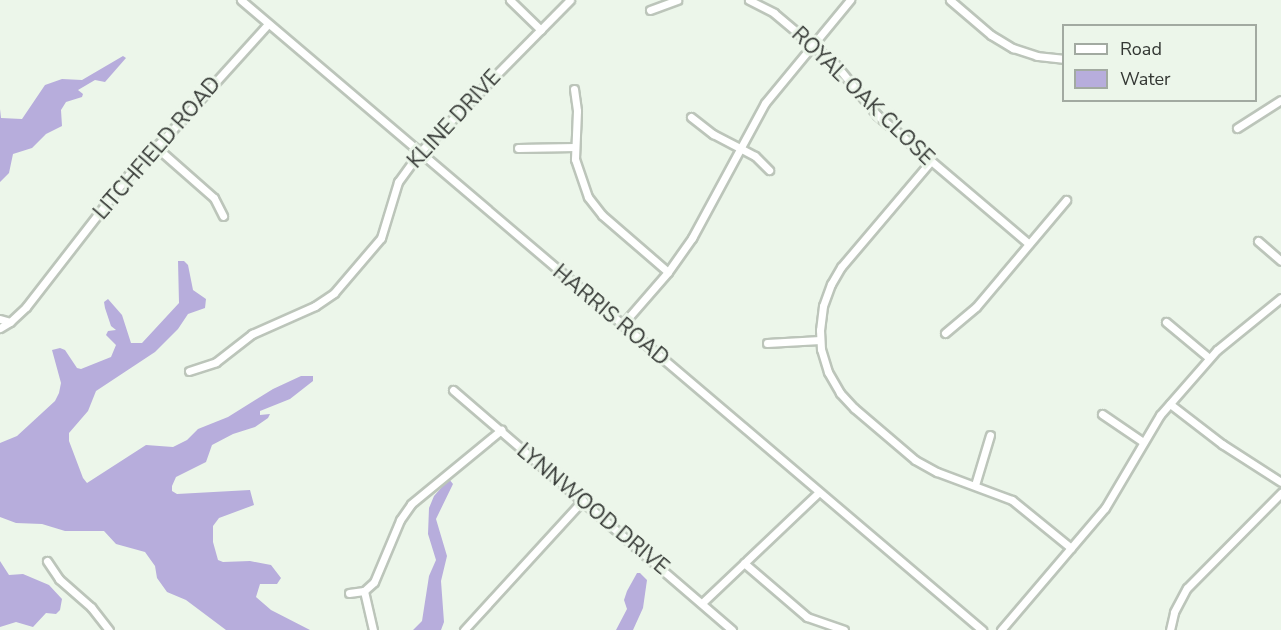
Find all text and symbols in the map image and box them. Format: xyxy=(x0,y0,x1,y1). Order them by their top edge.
street label: ROYAL OAK CLOSE xyxy=(787,22,939,170)
legend xyxy=(1062,24,1257,102)
text: Road xyxy=(1120,37,1162,61)
street label: KLINE DRIVE xyxy=(402,65,506,173)
text: Water xyxy=(1120,67,1171,91)
street label: LITCHFIELD ROAD xyxy=(88,72,226,224)
street label: HARRIS ROAD xyxy=(548,259,674,371)
street label: LYNNWOOD DRIVE xyxy=(512,438,674,580)

